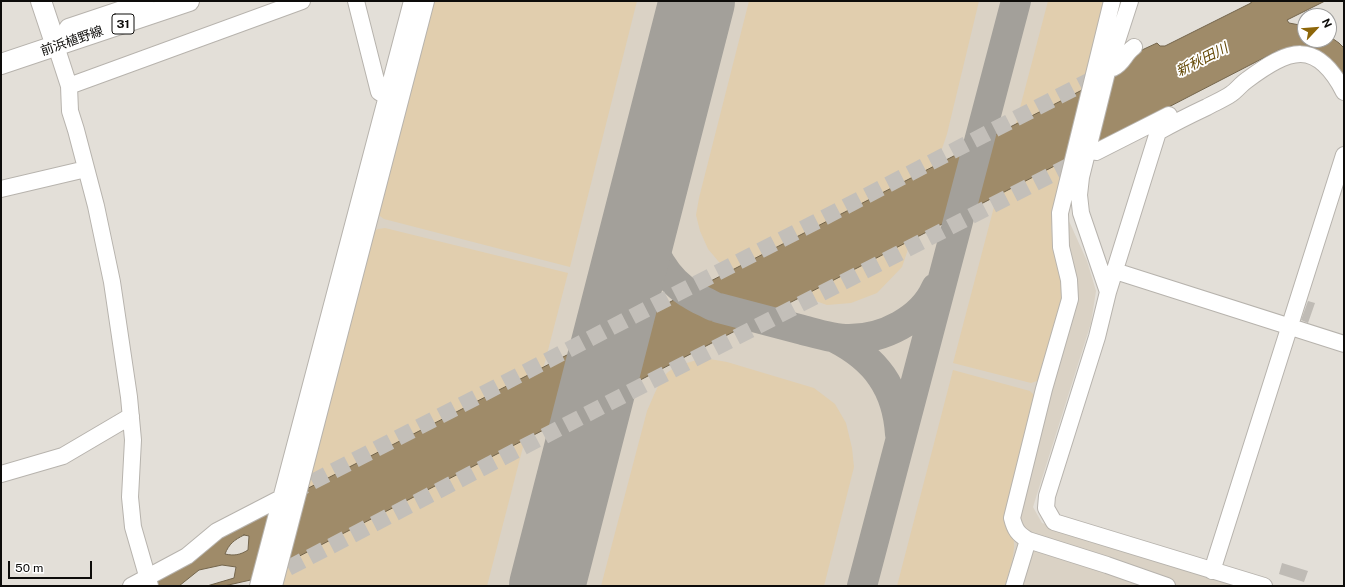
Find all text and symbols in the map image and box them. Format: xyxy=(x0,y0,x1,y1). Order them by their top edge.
north arrow xyxy=(1297,8,1337,48)
road number: 31 xyxy=(112,14,134,34)
text: N xyxy=(1320,17,1334,30)
street label: 前浜植野線 xyxy=(39,23,105,59)
water label: 新秋田川 xyxy=(1173,40,1231,80)
scale bar xyxy=(10,553,94,579)
text: 50 m xyxy=(15,561,43,575)

